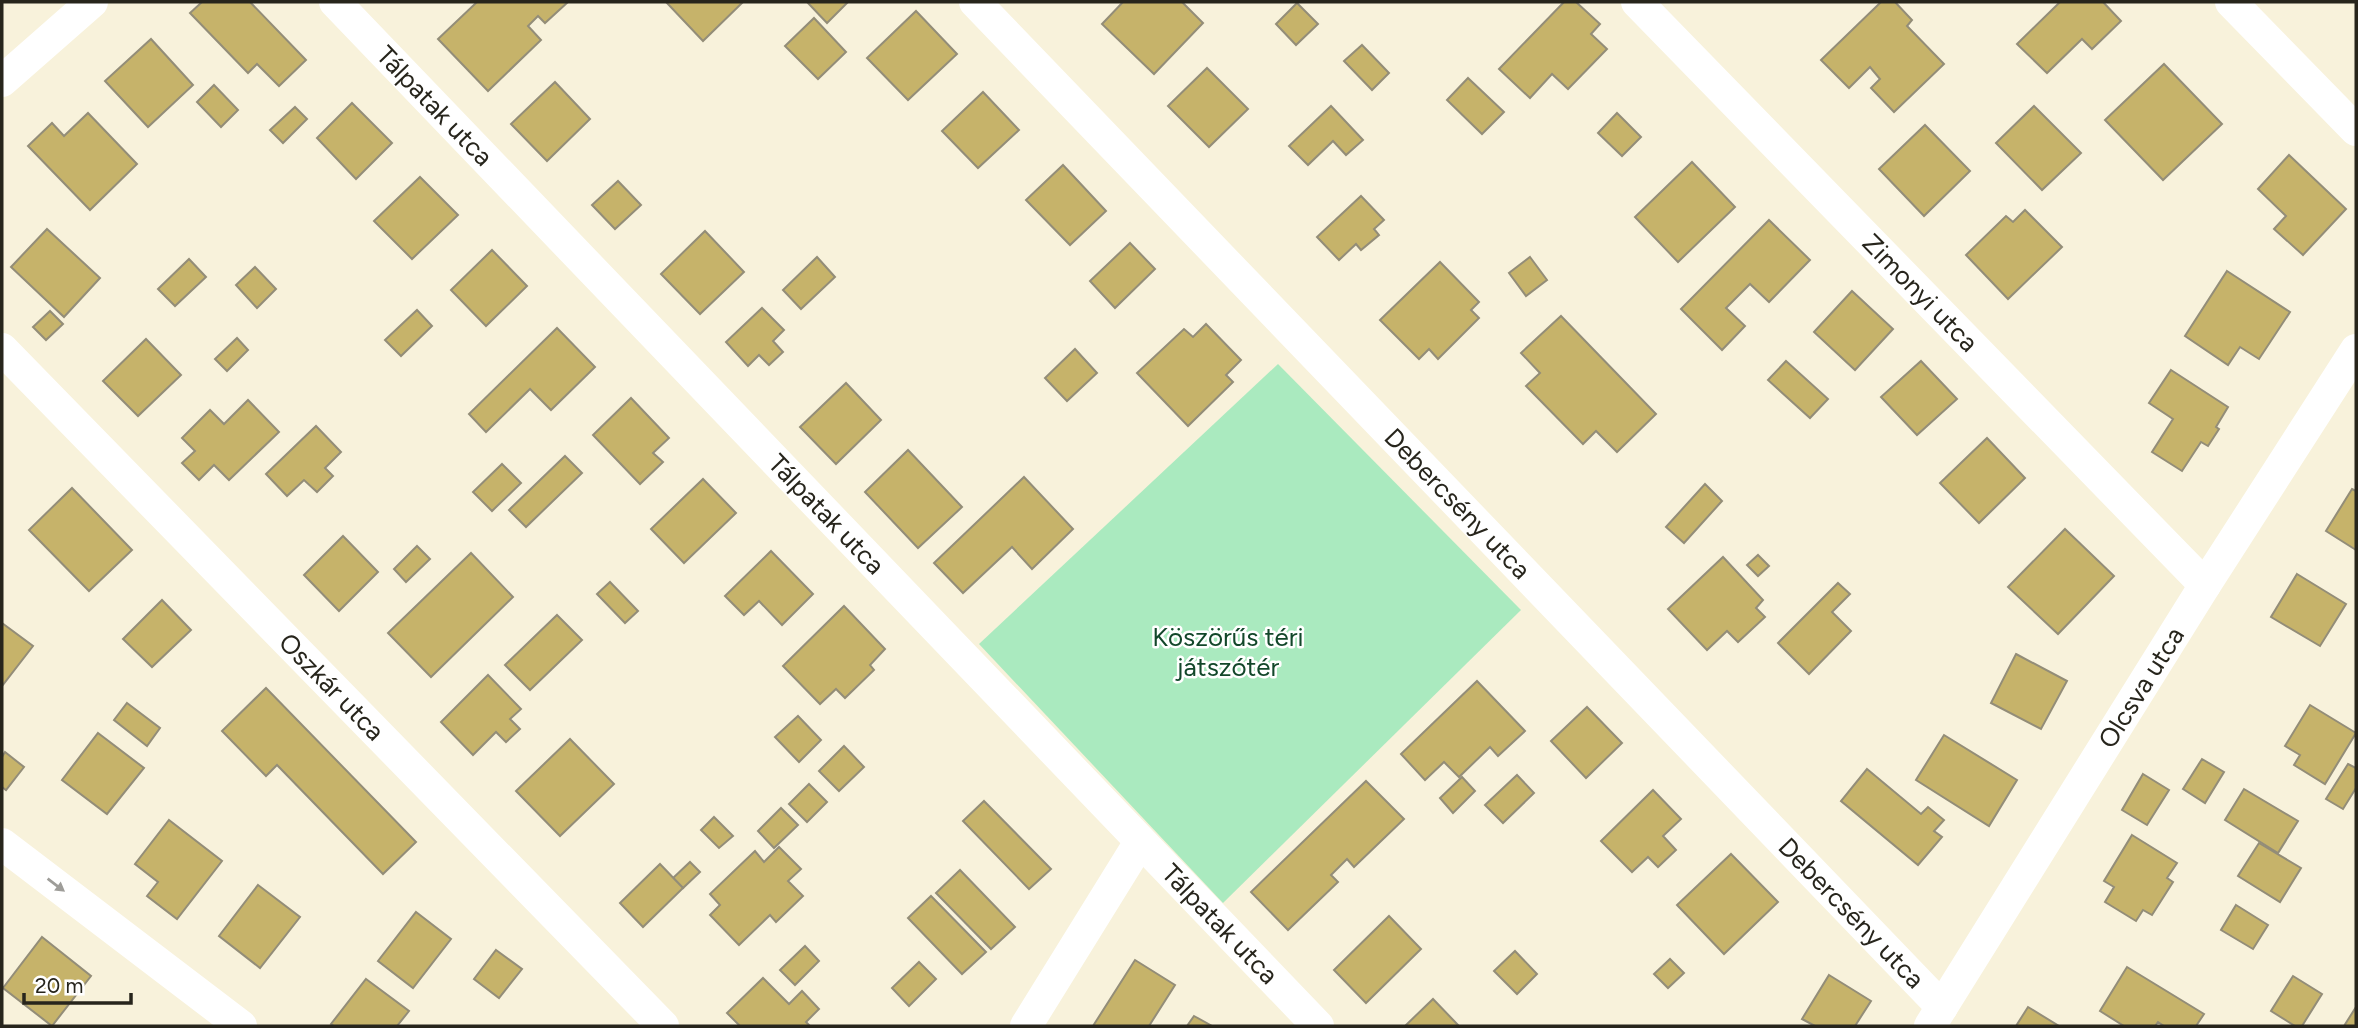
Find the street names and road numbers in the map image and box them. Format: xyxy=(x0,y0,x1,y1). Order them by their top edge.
street label: Tálpatak utca xyxy=(370,39,500,173)
street label: Zimonyi utca xyxy=(1856,227,1985,358)
street label: Debercsény utca xyxy=(1378,422,1537,586)
street label: Tálpatak utca xyxy=(762,448,892,581)
street label: Olcsva utca xyxy=(2091,621,2191,754)
street label: Oszkár utca xyxy=(272,626,391,747)
street label: Debercsény utca xyxy=(1772,831,1931,995)
street label: Tálpatak utca xyxy=(1155,857,1285,991)

